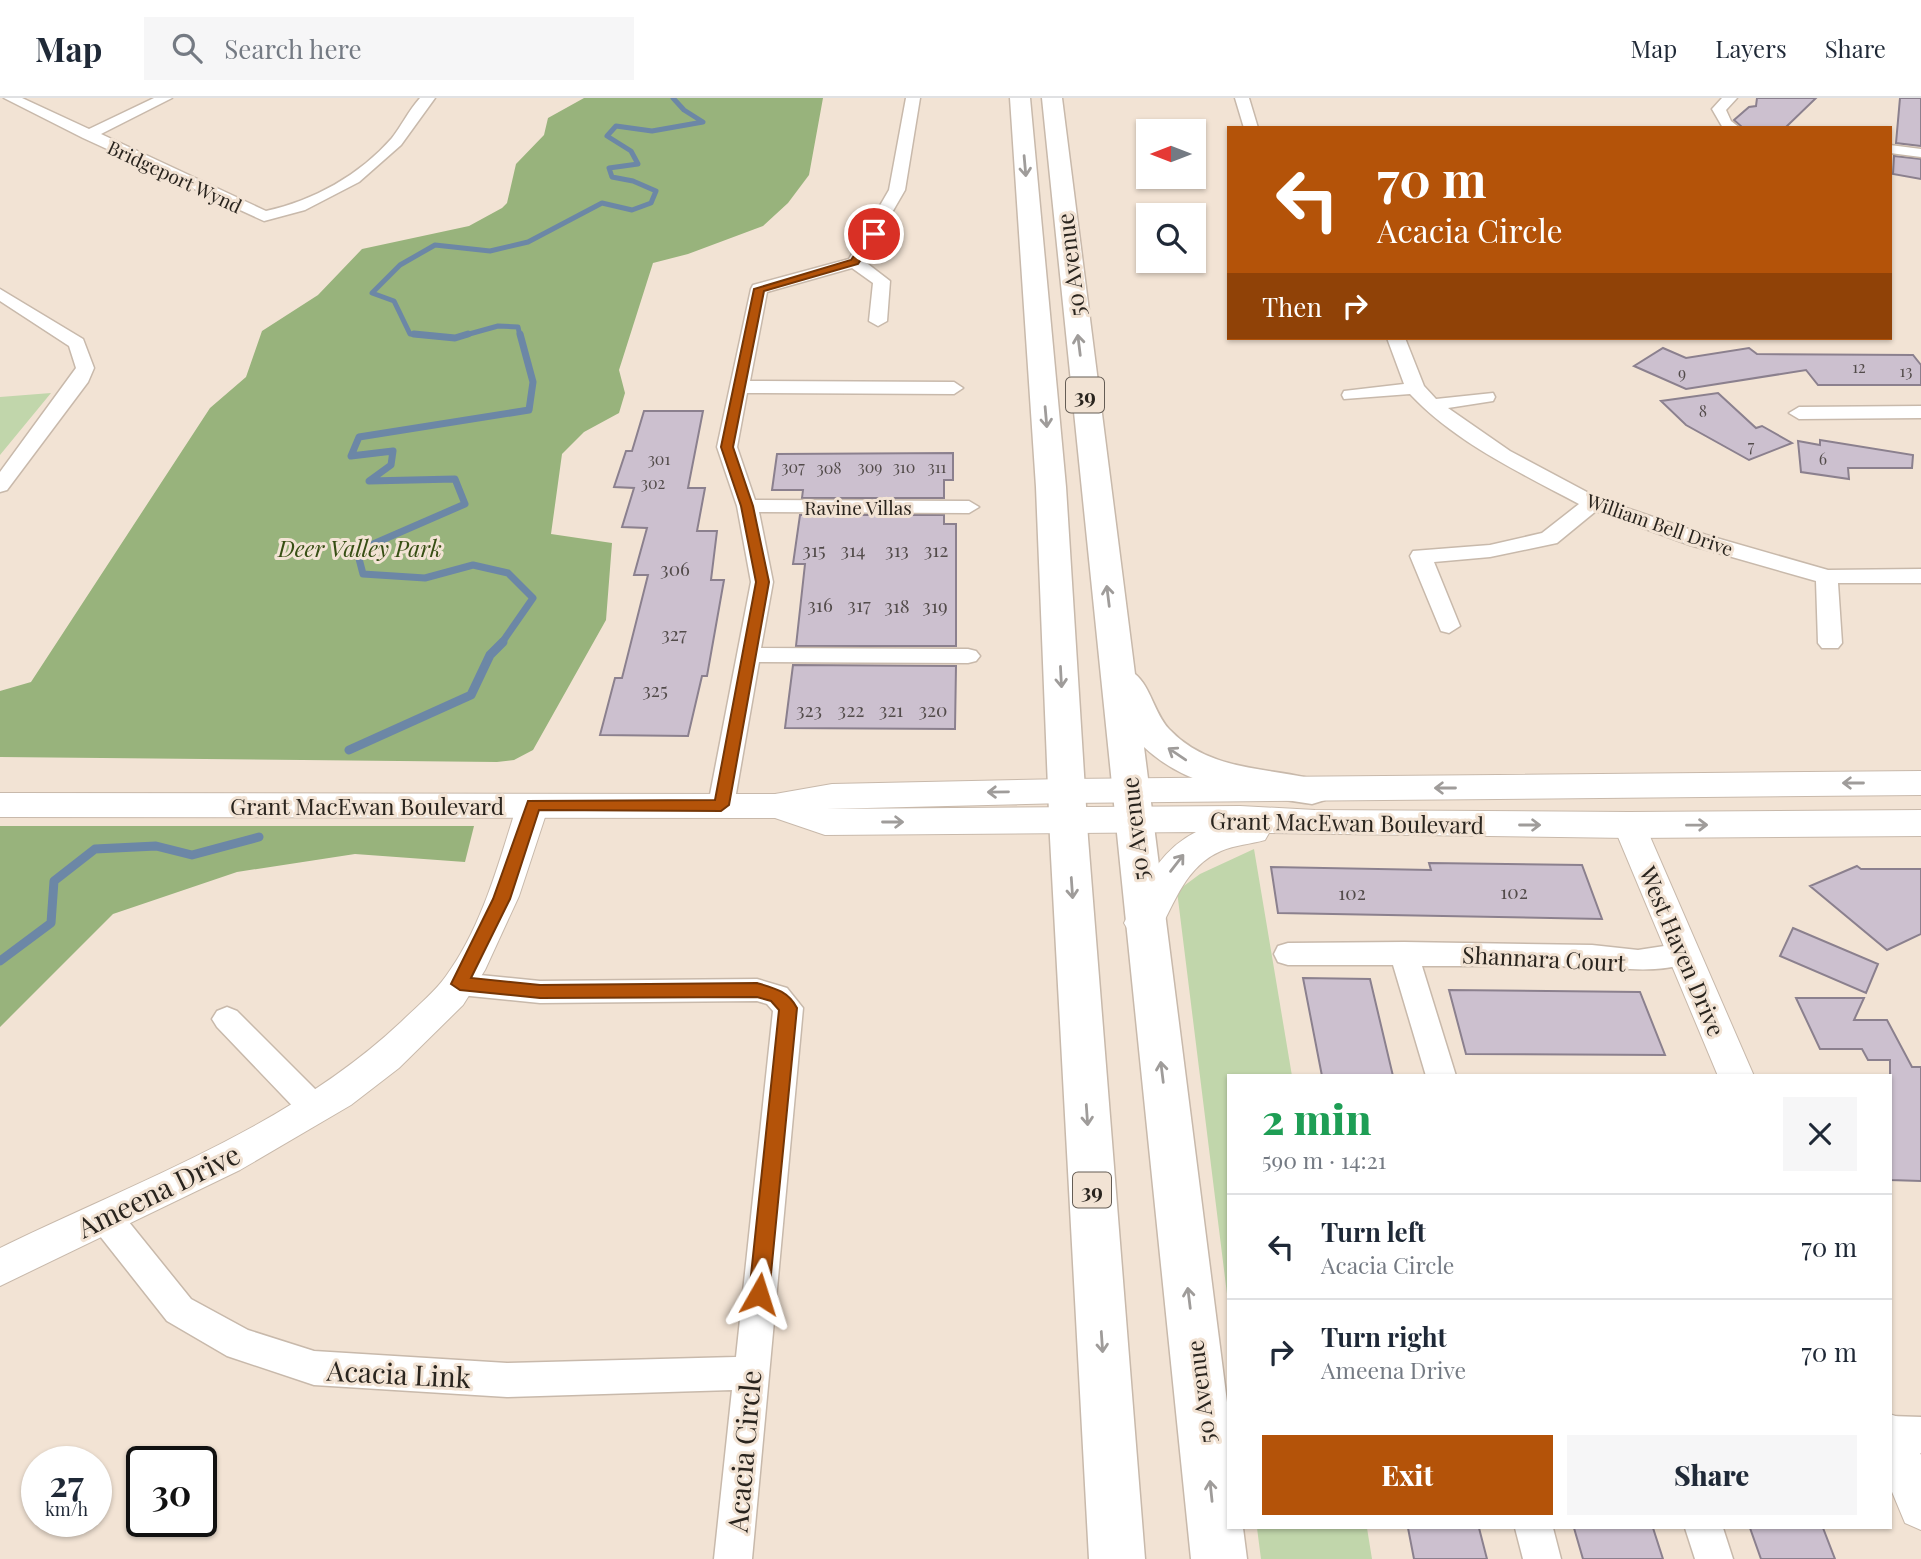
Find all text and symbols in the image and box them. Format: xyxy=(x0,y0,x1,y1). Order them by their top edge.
search box xyxy=(144,17,634,80)
text: Map xyxy=(35,26,102,70)
icon: search xyxy=(168,29,206,67)
text: Search here xyxy=(224,31,362,66)
text: Map xyxy=(1631,32,1677,64)
text: Layers xyxy=(1715,32,1787,64)
text: Share xyxy=(1825,32,1886,64)
north arrow xyxy=(1136,119,1206,189)
map controls xyxy=(1136,119,1206,273)
street label: Bridgeport Wynd xyxy=(104,133,246,219)
text: 70 m xyxy=(1377,145,1487,210)
one-way arrow xyxy=(1019,154,1032,177)
icon: left xyxy=(1262,154,1353,245)
button: search xyxy=(1136,203,1206,273)
pin xyxy=(844,204,904,264)
text: Acacia Circle xyxy=(1377,208,1563,251)
street label: 50 Avenue xyxy=(1048,211,1092,319)
icon: arrive xyxy=(855,215,893,253)
icon: right xyxy=(1336,287,1374,325)
text: Then xyxy=(1262,289,1322,324)
one-way arrow xyxy=(1073,334,1086,357)
house number: 12 xyxy=(1852,356,1866,377)
house number: 13 xyxy=(1900,360,1912,381)
house number: 9 xyxy=(1678,362,1686,383)
road number: 39 xyxy=(1066,378,1104,412)
house number: 8 xyxy=(1699,400,1707,421)
one-way arrow xyxy=(1040,405,1053,428)
house number: 7 xyxy=(1748,435,1755,456)
house number: 301 xyxy=(648,448,670,469)
house number: 6 xyxy=(1819,448,1827,469)
house number: 307 xyxy=(781,456,805,477)
house number: 309 xyxy=(858,456,882,477)
house number: 310 xyxy=(893,456,915,477)
house number: 311 xyxy=(927,456,947,477)
house number: 308 xyxy=(816,457,842,478)
house number: 302 xyxy=(641,472,665,493)
street label: William Bell Drive xyxy=(1582,486,1737,561)
street label: Ravine Villas xyxy=(804,494,912,520)
park label: Deer Valley Park xyxy=(277,532,442,563)
house number: 315 xyxy=(802,536,826,562)
house number: 314 xyxy=(841,536,866,562)
house number: 313 xyxy=(885,536,909,562)
house number: 312 xyxy=(924,536,948,562)
house number: 306 xyxy=(660,555,690,581)
one-way arrow xyxy=(1102,585,1115,607)
house number: 316 xyxy=(807,591,833,617)
house number: 317 xyxy=(847,591,871,617)
house number: 318 xyxy=(884,592,910,618)
house number: 319 xyxy=(922,592,948,618)
house number: 327 xyxy=(661,620,687,646)
one-way arrow xyxy=(1054,665,1067,688)
house number: 325 xyxy=(642,676,668,702)
house number: 323 xyxy=(796,696,822,722)
house number: 322 xyxy=(838,696,864,722)
house number: 321 xyxy=(879,696,903,722)
house number: 320 xyxy=(918,696,948,722)
one-way arrow xyxy=(1168,747,1187,761)
street label: 50 Avenue xyxy=(1113,776,1155,882)
one-way arrow xyxy=(1842,776,1865,790)
one-way arrow xyxy=(1434,781,1457,795)
one-way arrow xyxy=(987,786,1010,799)
street label: Grant MacEwan Boulevard xyxy=(230,790,504,821)
street label: Grant MacEwan Boulevard xyxy=(1210,804,1484,840)
one-way arrow xyxy=(881,815,904,829)
one-way arrow xyxy=(1519,818,1542,832)
one-way arrow xyxy=(1686,818,1709,832)
one-way arrow xyxy=(1169,855,1184,873)
street label: West Haven Drive xyxy=(1633,860,1733,1041)
one-way arrow xyxy=(1066,877,1079,900)
house number: 102 xyxy=(1500,878,1528,904)
house number: 102 xyxy=(1338,879,1366,905)
street label: Shannara Court xyxy=(1461,938,1627,978)
one-way arrow xyxy=(1155,1061,1168,1084)
text: 2 min xyxy=(1262,1090,1371,1146)
button: close xyxy=(1783,1097,1857,1171)
one-way arrow xyxy=(1081,1104,1094,1127)
street label: Ameena Drive xyxy=(70,1135,245,1246)
text: 590 m · 14:21 xyxy=(1262,1144,1386,1175)
road number: 39 xyxy=(1073,1172,1111,1208)
text: Turn left xyxy=(1321,1214,1426,1249)
icon: left xyxy=(1262,1228,1300,1266)
text: 70 m xyxy=(1801,1229,1857,1264)
text: Acacia Circle xyxy=(1321,1249,1454,1280)
position arrow xyxy=(722,1257,796,1331)
one-way arrow xyxy=(1182,1287,1195,1310)
text: Turn right xyxy=(1321,1319,1447,1354)
one-way arrow xyxy=(1096,1331,1109,1354)
icon: right xyxy=(1262,1333,1300,1371)
text: 70 m xyxy=(1801,1334,1857,1369)
street label: 50 Avenue xyxy=(1178,1338,1222,1446)
street label: Acacia Link xyxy=(325,1351,473,1395)
text: Ameena Drive xyxy=(1321,1354,1466,1385)
street label: Acacia Circle xyxy=(717,1368,769,1535)
button: Exit xyxy=(1262,1435,1553,1515)
button: Share xyxy=(1567,1435,1857,1515)
speed limit sign: 30 xyxy=(126,1446,217,1537)
text: 27 xyxy=(49,1459,84,1506)
one-way arrow xyxy=(1204,1480,1217,1503)
text: km/h xyxy=(45,1497,88,1521)

